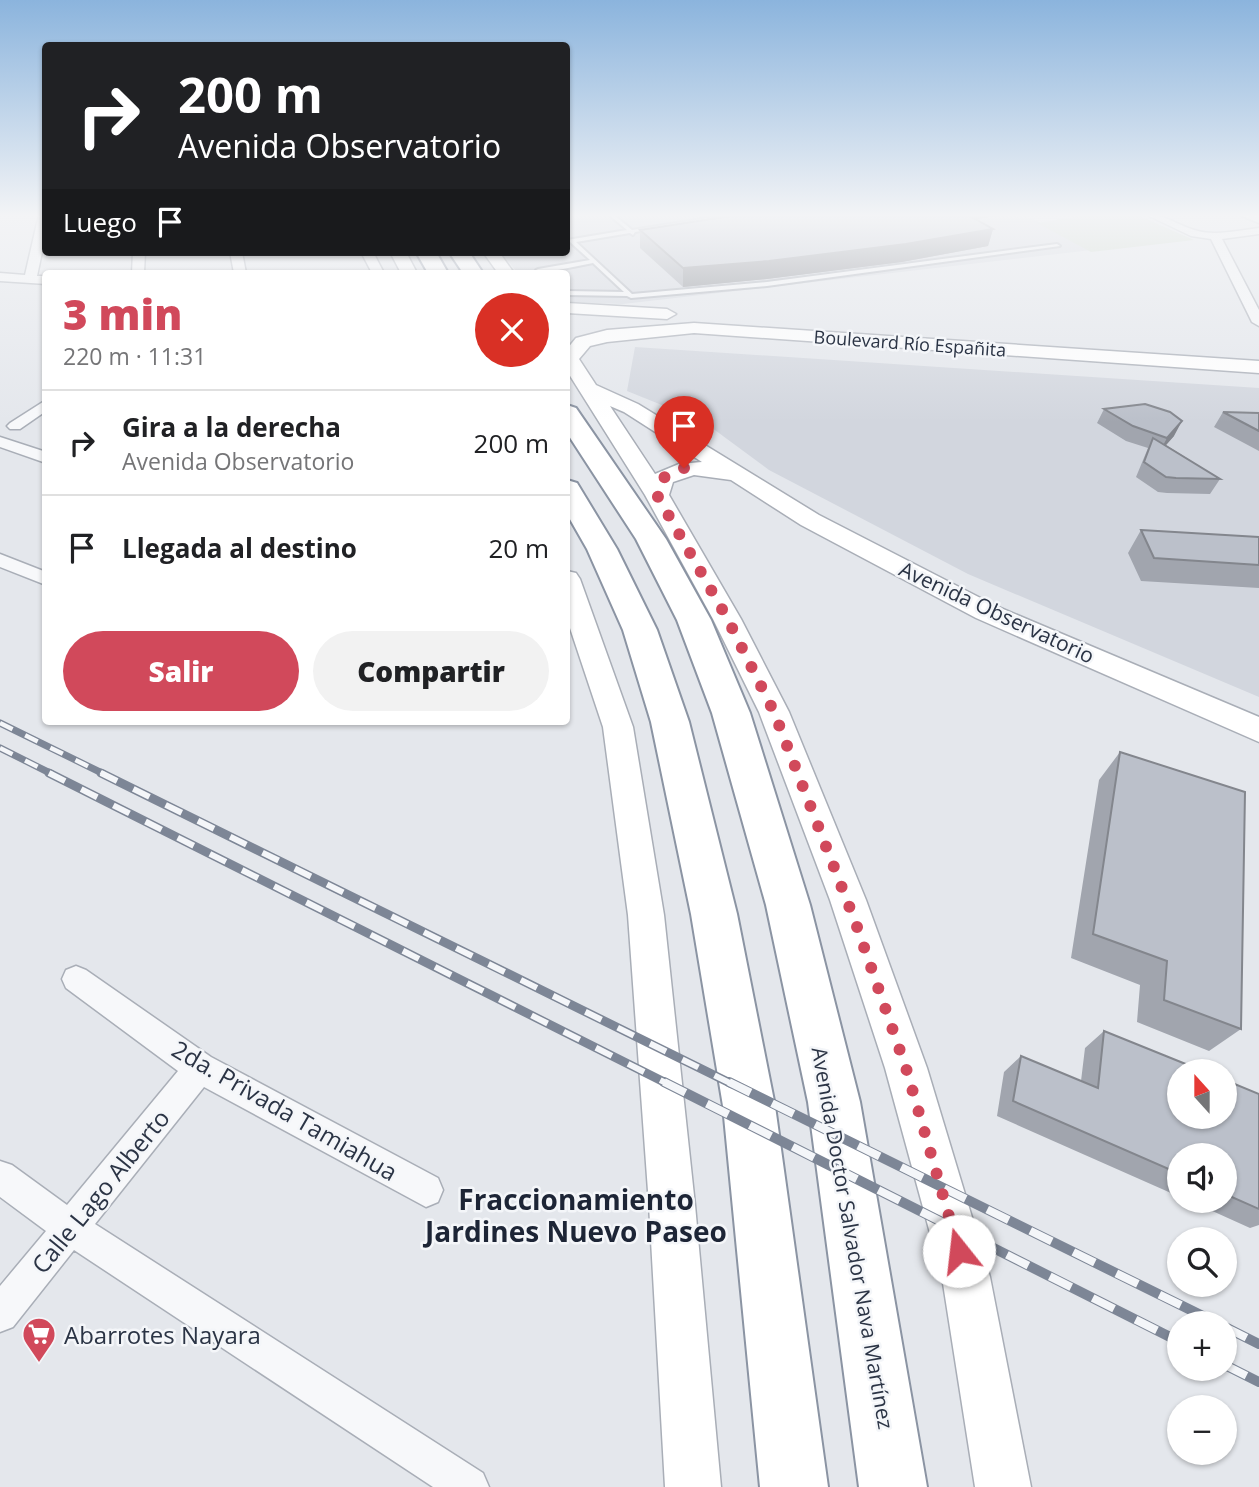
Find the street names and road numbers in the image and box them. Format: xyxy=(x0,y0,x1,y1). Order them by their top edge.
street label: Boulevard Río Españita xyxy=(813,324,1007,362)
street label: Avenida Observatorio xyxy=(895,554,1099,670)
street label: 2da. Privada Tamiahua xyxy=(166,1032,404,1188)
street label: Avenida Doctor Salvador Nava Martínez xyxy=(806,1045,900,1431)
street label: Calle Lago Alberto xyxy=(24,1102,176,1280)

